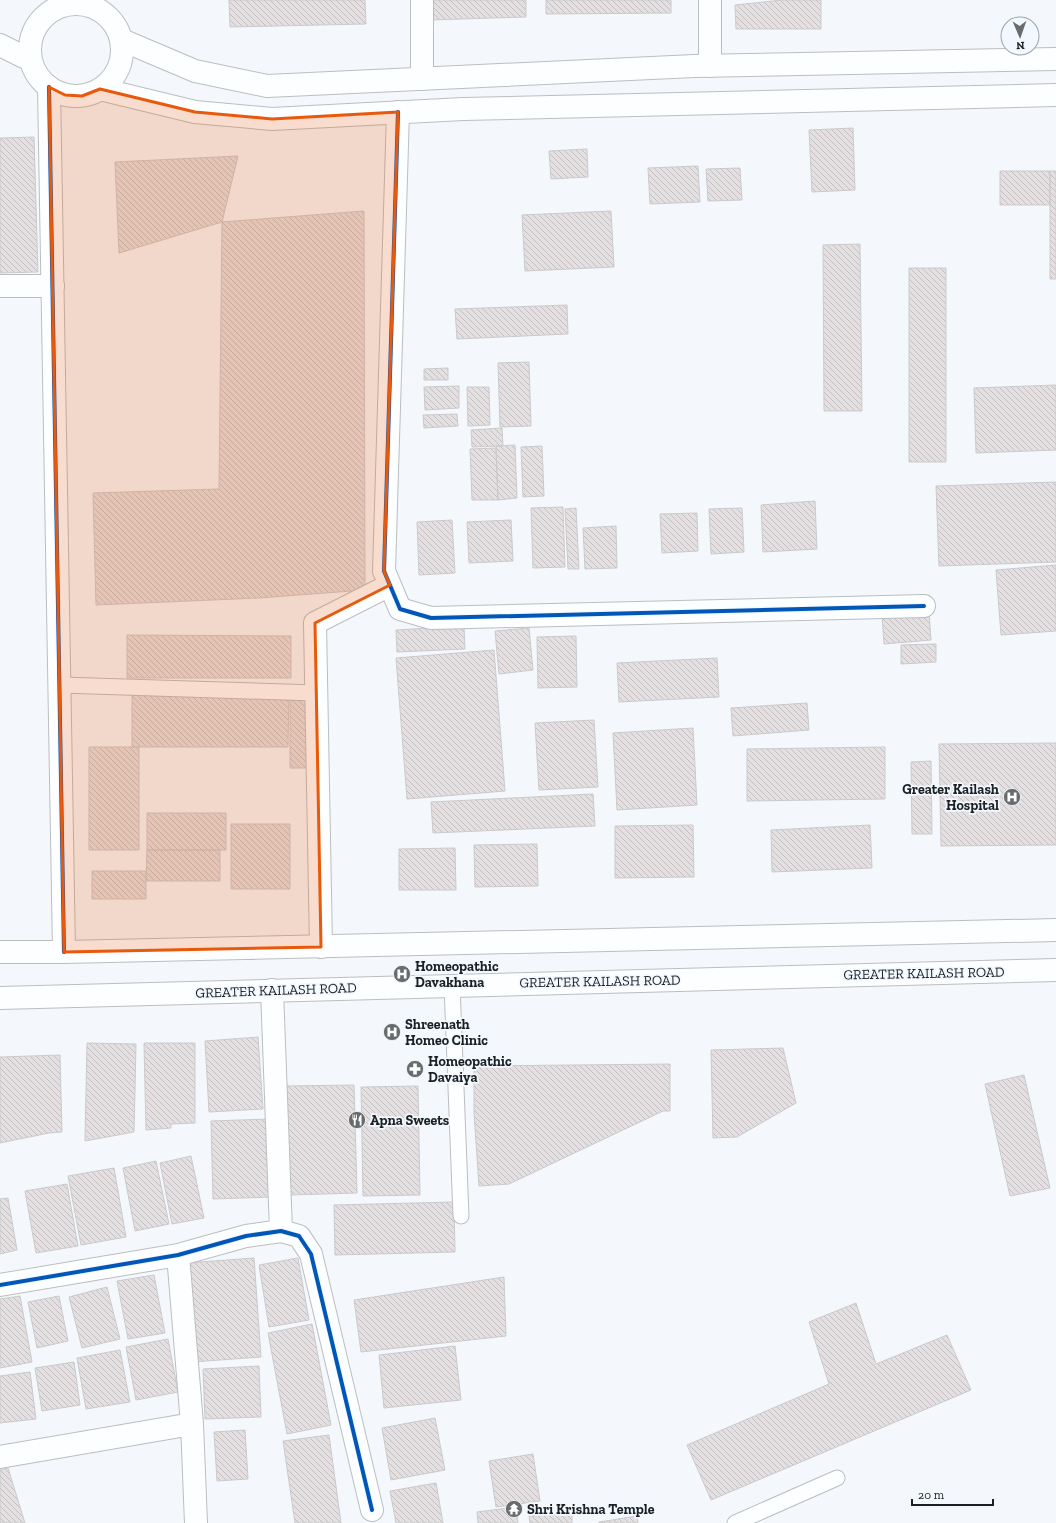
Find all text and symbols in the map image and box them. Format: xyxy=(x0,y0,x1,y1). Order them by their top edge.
north arrow xyxy=(1000,16,1040,56)
text: N xyxy=(1015,39,1025,52)
place label: Greater Kailash Hospital xyxy=(902,781,999,814)
hospital icon: Greater Kailash Hospital xyxy=(1002,787,1022,807)
place label: Homeopathic Davakhana xyxy=(415,958,499,991)
hospital icon: Homeopathic Davakhana xyxy=(392,964,412,984)
street label: GREATER KAILASH ROAD xyxy=(843,964,1005,983)
street label: GREATER KAILASH ROAD xyxy=(519,972,681,991)
street label: GREATER KAILASH ROAD xyxy=(195,979,357,1002)
place label: Shreenath Homeo Clinic xyxy=(405,1016,488,1049)
hospital icon: Shreenath Homeo Clinic xyxy=(382,1022,402,1042)
place label: Homeopathic Davaiya xyxy=(428,1053,512,1086)
pharmacy icon: Homeopathic Davaiya xyxy=(405,1059,425,1079)
restaurant icon: Apna Sweets xyxy=(347,1110,367,1130)
place label: Apna Sweets xyxy=(370,1112,450,1129)
scale bar xyxy=(912,1481,993,1507)
text: 20 m xyxy=(918,1488,945,1502)
temple icon: Shri Krishna Temple xyxy=(504,1499,524,1519)
place label: Shri Krishna Temple xyxy=(527,1501,655,1518)

